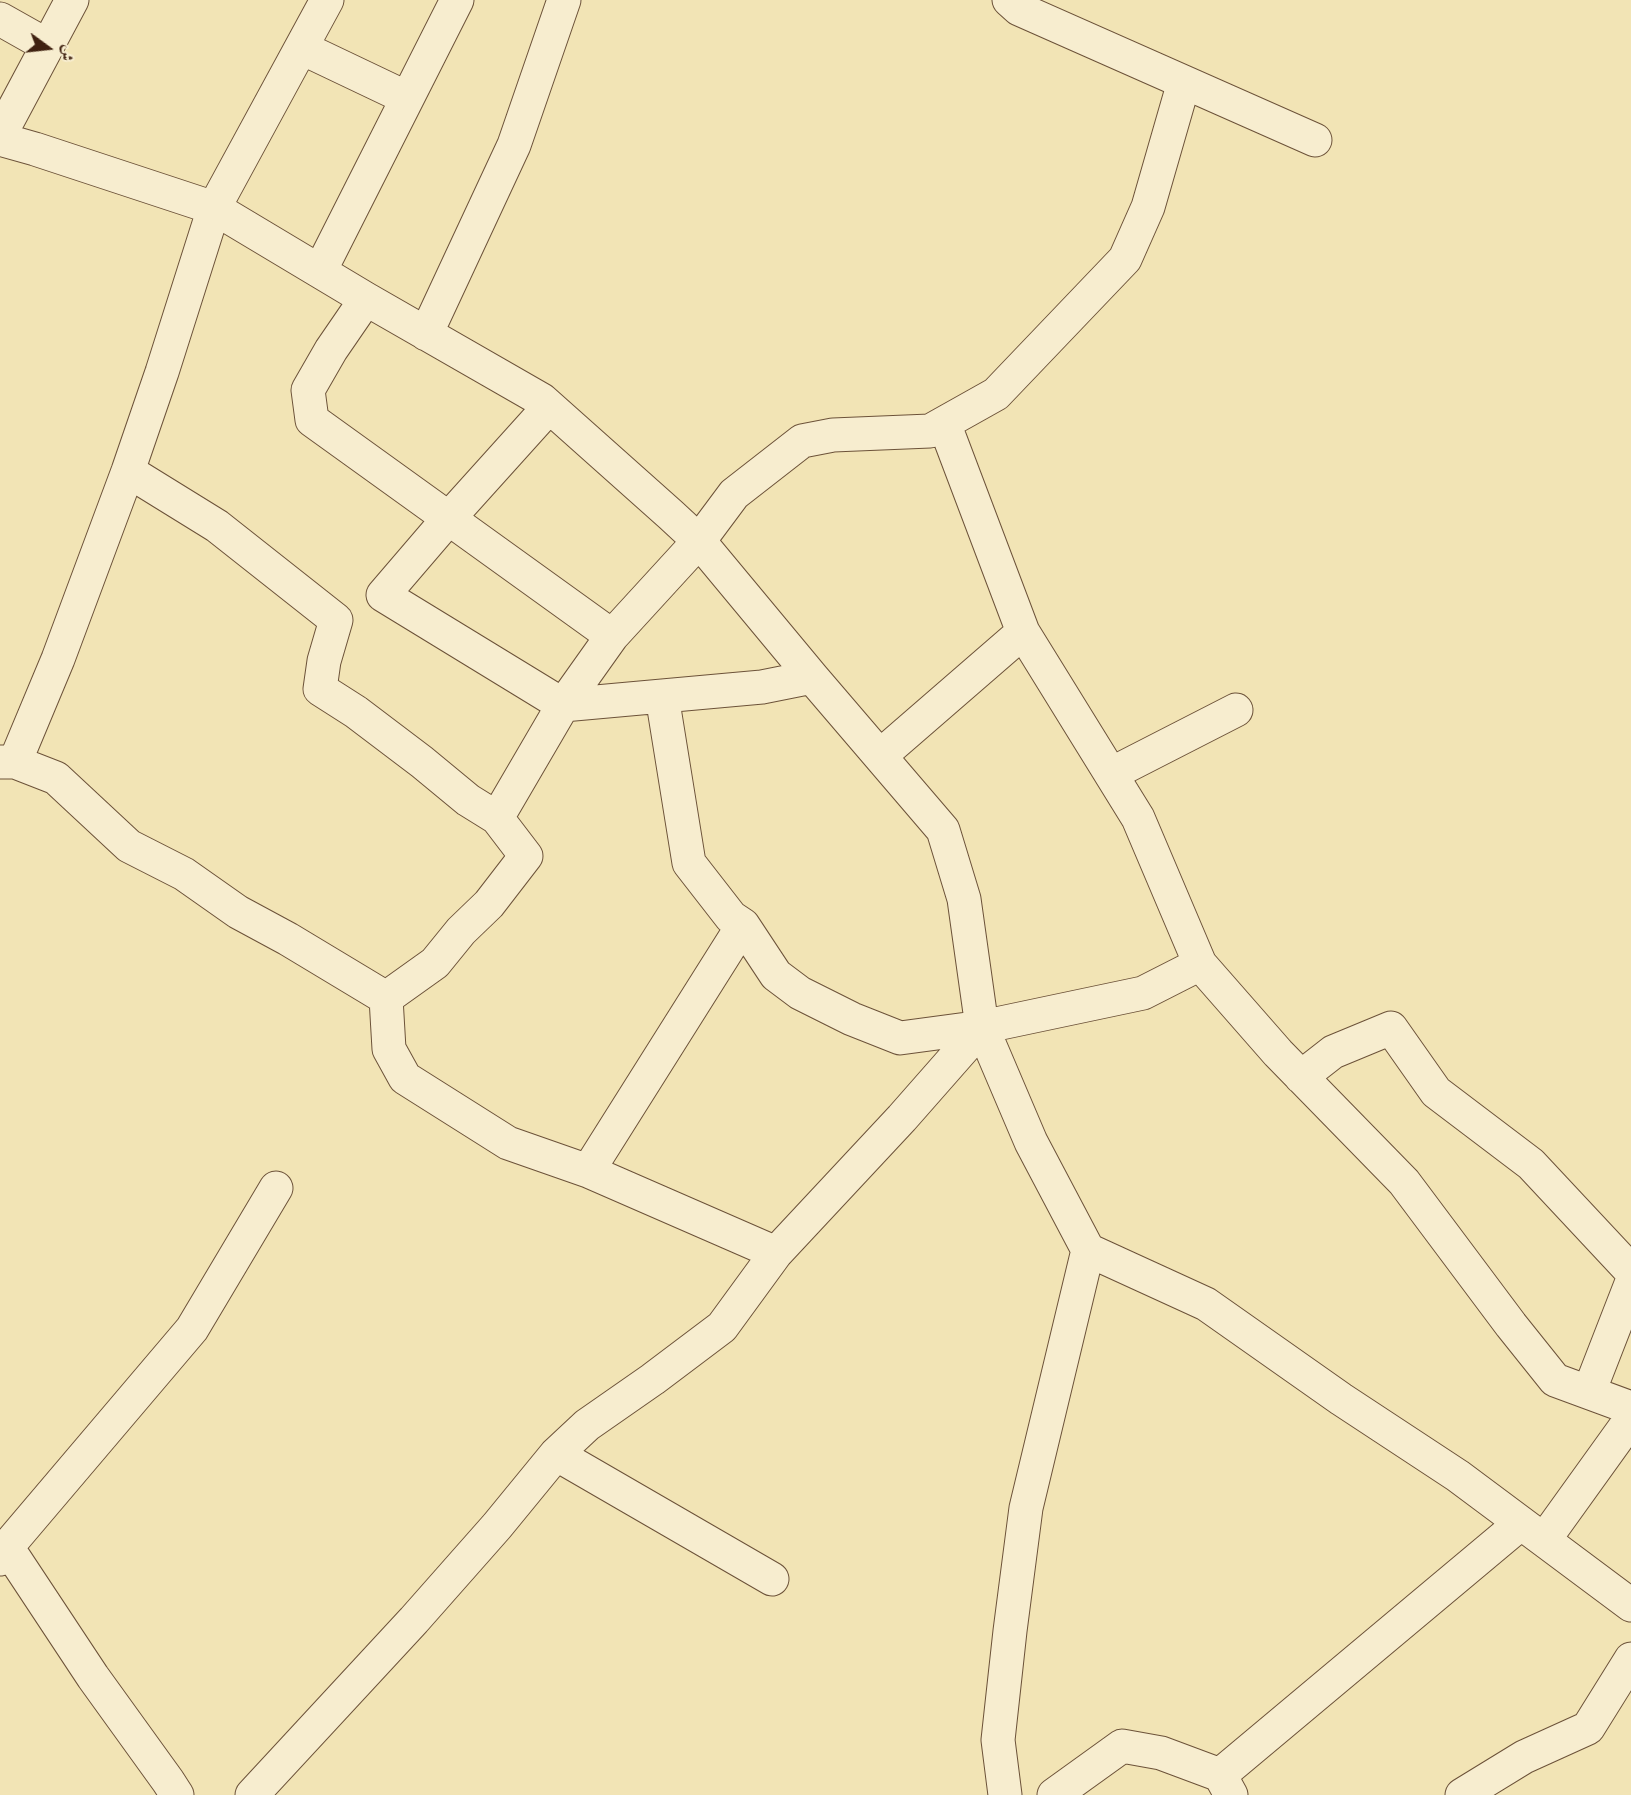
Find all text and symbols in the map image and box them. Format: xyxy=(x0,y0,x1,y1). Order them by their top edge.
north arrow xyxy=(18,18,78,78)
text: ش xyxy=(53,42,79,63)

